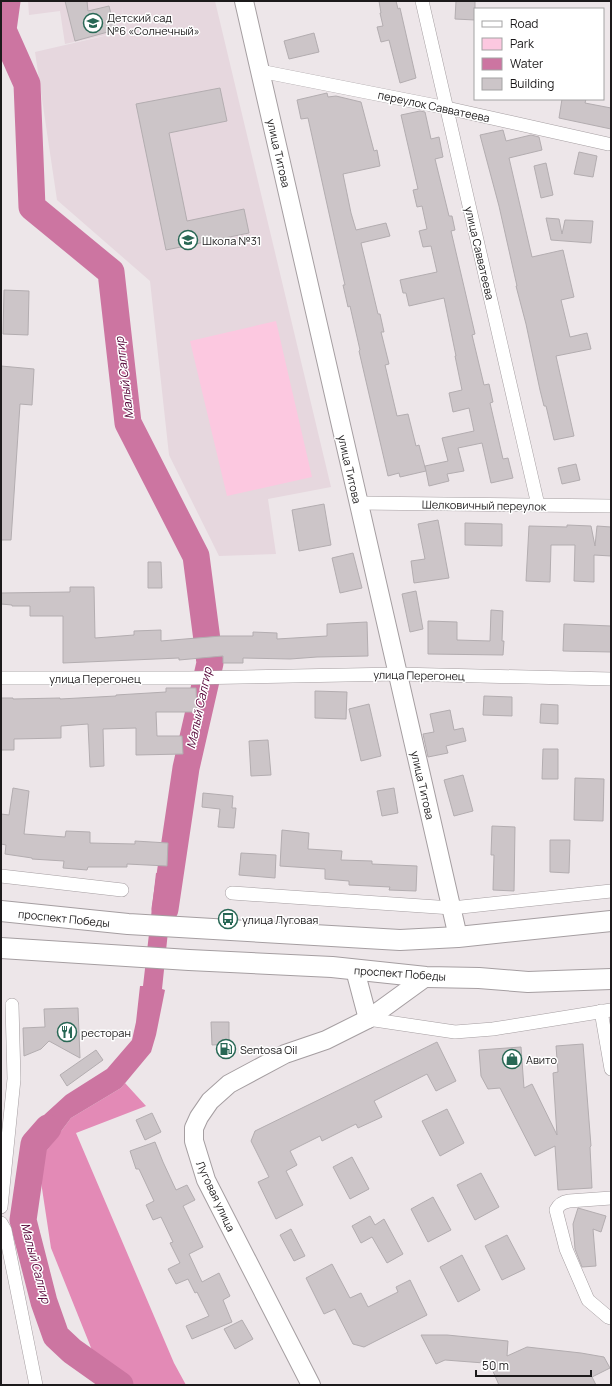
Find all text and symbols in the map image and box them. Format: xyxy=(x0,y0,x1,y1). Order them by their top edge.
legend xyxy=(474,8,604,100)
place label: Детский сад №6 «Солнечный» xyxy=(107,10,200,38)
school or university icon: Детский сад №6 «Солнечный» xyxy=(82,12,104,34)
text: Road xyxy=(510,15,538,32)
text: Park xyxy=(510,35,535,52)
text: Water xyxy=(510,55,544,72)
text: Building xyxy=(510,75,554,92)
street label: переулок Савватеева xyxy=(377,87,491,125)
street label: улица Титова xyxy=(264,117,294,189)
street label: улица Савватеева xyxy=(462,205,498,301)
school or university icon: Школа №31 xyxy=(177,229,199,251)
place label: Школа №31 xyxy=(202,233,261,248)
water label: Малый Салгир xyxy=(110,335,137,420)
street label: улица Титова xyxy=(335,433,365,505)
street label: Шелковичный переулок xyxy=(422,496,547,514)
water label: Малый Салгир xyxy=(182,665,216,750)
street label: улица Перегонец xyxy=(373,667,465,683)
street label: улица Перегонец xyxy=(49,671,141,686)
street label: улица Титова xyxy=(408,749,438,821)
street label: проспект Победы xyxy=(17,906,111,930)
bus stop icon: улица Луговая xyxy=(217,908,239,930)
place label: улица Луговая xyxy=(242,912,318,927)
street label: проспект Победы xyxy=(353,962,447,984)
restaurant icon: ресторан xyxy=(56,1021,78,1043)
place label: ресторан xyxy=(81,1025,131,1040)
fuel station icon: Sentosa Oil xyxy=(215,1038,237,1060)
place label: Sentosa Oil xyxy=(240,1042,297,1057)
shop icon: Авито xyxy=(501,1048,523,1070)
place label: Авито xyxy=(526,1052,558,1067)
street label: Луговая улица xyxy=(193,1158,239,1234)
water label: Малый Салгир xyxy=(17,1221,55,1306)
scale bar xyxy=(476,1352,591,1378)
text: 50 m xyxy=(482,1357,509,1374)

